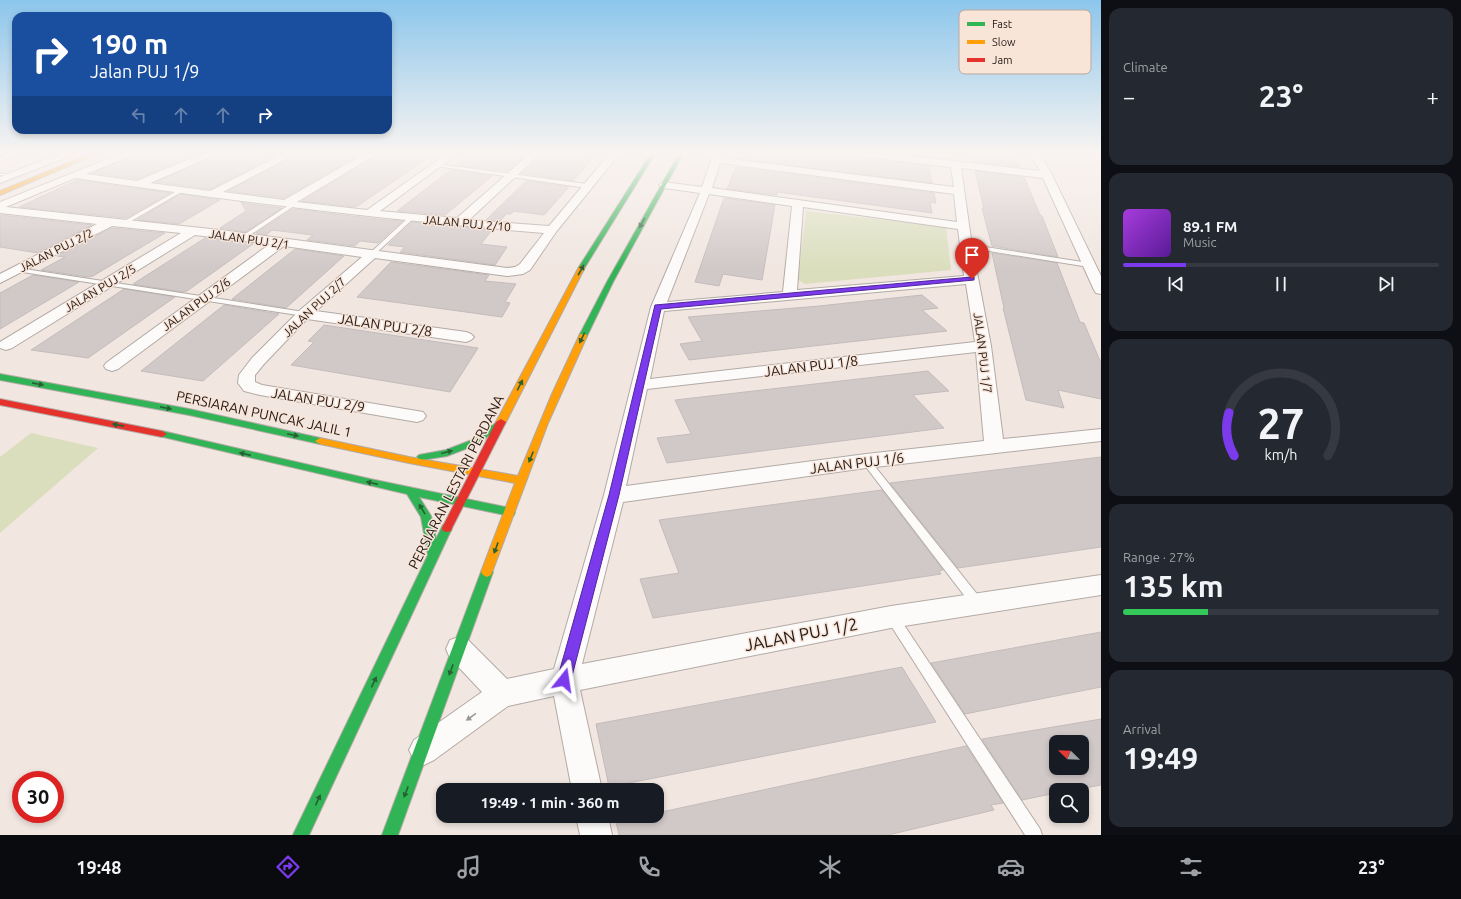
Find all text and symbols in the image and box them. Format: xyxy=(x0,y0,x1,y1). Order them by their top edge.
legend xyxy=(959,10,1091,74)
text: Fast xyxy=(992,18,1013,30)
icon: right xyxy=(24,28,76,80)
text: 190 m xyxy=(90,28,168,59)
text: Slow xyxy=(992,36,1016,48)
text: Jam xyxy=(992,54,1013,66)
text: Climate xyxy=(1123,60,1168,74)
text: Jalan PUJ 1/9 xyxy=(90,61,199,81)
text: 23° xyxy=(1259,79,1303,113)
text: − xyxy=(1123,84,1135,109)
text: + xyxy=(1427,84,1439,109)
icon: left xyxy=(128,104,150,126)
icon: ahead xyxy=(170,104,192,126)
icon: ahead xyxy=(212,104,234,126)
icon: right xyxy=(254,104,276,126)
street label: JALAN PUJ 2/10 xyxy=(423,213,512,233)
one-way arrow xyxy=(639,217,646,229)
text: 89.1 FM xyxy=(1183,218,1237,235)
street label: JALAN PUJ 2/2 xyxy=(17,226,95,274)
street label: JALAN PUJ 2/1 xyxy=(208,227,290,251)
text: Music xyxy=(1183,235,1217,249)
pin xyxy=(955,238,989,279)
icon: arrive xyxy=(961,244,983,266)
street label: JALAN PUJ 2/5 xyxy=(62,262,138,314)
one-way arrow xyxy=(577,264,584,276)
icon: previous xyxy=(1165,273,1187,295)
icon: pause xyxy=(1270,273,1292,295)
icon: next xyxy=(1375,273,1397,295)
street label: JALAN PUJ 2/6 xyxy=(159,275,233,333)
street label: JALAN PUJ 2/7 xyxy=(280,275,348,339)
street label: JALAN PUJ 2/8 xyxy=(337,310,433,340)
street label: JALAN PUJ 1/7 xyxy=(972,312,994,394)
one-way arrow xyxy=(579,332,585,344)
street label: JALAN PUJ 1/8 xyxy=(763,352,859,380)
one-way arrow xyxy=(517,380,523,391)
one-way arrow xyxy=(32,381,44,387)
street label: JALAN PUJ 2/9 xyxy=(270,385,366,415)
street label: PERSIARAN PUNCAK JALIL 1 xyxy=(175,388,353,440)
street label: PERSIARAN LESTARI PERDANA xyxy=(405,392,507,572)
text: 27 xyxy=(1258,399,1304,446)
one-way arrow xyxy=(160,405,172,411)
one-way arrow xyxy=(112,422,124,428)
one-way arrow xyxy=(287,432,299,438)
text: km/h xyxy=(1265,446,1297,462)
one-way arrow xyxy=(441,449,453,455)
street label: JALAN PUJ 1/6 xyxy=(809,449,905,477)
one-way arrow xyxy=(239,450,251,456)
one-way arrow xyxy=(527,452,533,464)
one-way arrow xyxy=(366,480,378,486)
one-way arrow xyxy=(418,503,425,515)
one-way arrow xyxy=(493,543,499,555)
text: Range · 27% xyxy=(1123,550,1195,564)
text: 135 km xyxy=(1123,569,1224,603)
street label: JALAN PUJ 1/2 xyxy=(743,614,859,654)
position arrow xyxy=(543,659,585,701)
one-way arrow xyxy=(448,665,454,677)
one-way arrow xyxy=(371,677,377,688)
one-way arrow xyxy=(465,713,476,721)
text: Arrival xyxy=(1123,722,1161,736)
north arrow xyxy=(1049,735,1089,775)
map controls xyxy=(1049,735,1089,823)
text: 19:49 xyxy=(1123,741,1198,775)
speed limit sign: 30 xyxy=(12,771,64,823)
button: search xyxy=(1049,783,1089,823)
one-way arrow xyxy=(403,787,409,799)
one-way arrow xyxy=(315,794,321,805)
text: 19:49 · 1 min · 360 m xyxy=(481,794,619,811)
icon: directions xyxy=(274,853,302,881)
icon: music xyxy=(455,853,483,881)
icon: phone xyxy=(635,853,663,881)
icon: climate xyxy=(816,853,844,881)
icon: car xyxy=(997,853,1025,881)
icon: filters xyxy=(1177,853,1205,881)
text: 19:48 xyxy=(76,857,121,877)
text: 23° xyxy=(1358,857,1385,877)

